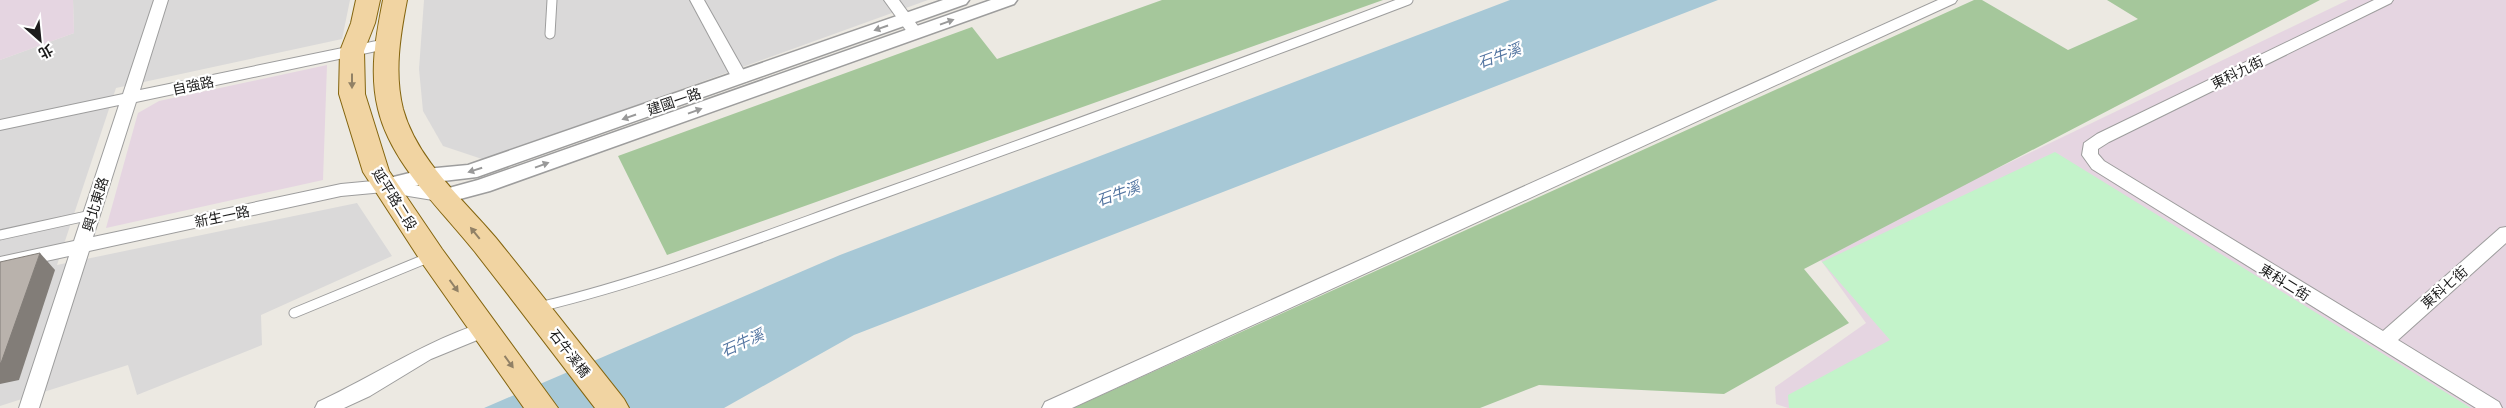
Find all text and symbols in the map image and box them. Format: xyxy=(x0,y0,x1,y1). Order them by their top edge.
north arrow xyxy=(15,15,65,65)
one-way arrow xyxy=(940,17,955,25)
one-way arrow xyxy=(873,24,888,32)
water label: 石牛溪 xyxy=(1475,38,1525,71)
text: 北 xyxy=(36,41,56,63)
street label: 東科九街 xyxy=(2208,52,2266,92)
street label: 自強路 xyxy=(171,72,215,98)
one-way arrow xyxy=(348,73,356,89)
street label: 建國一路 xyxy=(645,84,703,118)
one-way arrow xyxy=(688,107,703,115)
one-way arrow xyxy=(621,114,636,121)
one-way arrow xyxy=(534,161,549,168)
street label: 延平路二段 xyxy=(369,165,421,233)
one-way arrow xyxy=(468,167,483,175)
street label: 興北東路 xyxy=(79,175,111,233)
water label: 石牛溪 xyxy=(1094,176,1144,209)
street label: 新生一路 xyxy=(193,202,251,230)
one-way arrow xyxy=(469,226,480,239)
street label: 東科二街 xyxy=(2257,260,2313,304)
street label: 東科七街 xyxy=(2417,262,2471,312)
one-way arrow xyxy=(449,279,459,293)
water label: 石牛溪 xyxy=(718,324,768,359)
street label: 石牛溪橋 xyxy=(546,326,594,380)
one-way arrow xyxy=(504,355,514,369)

